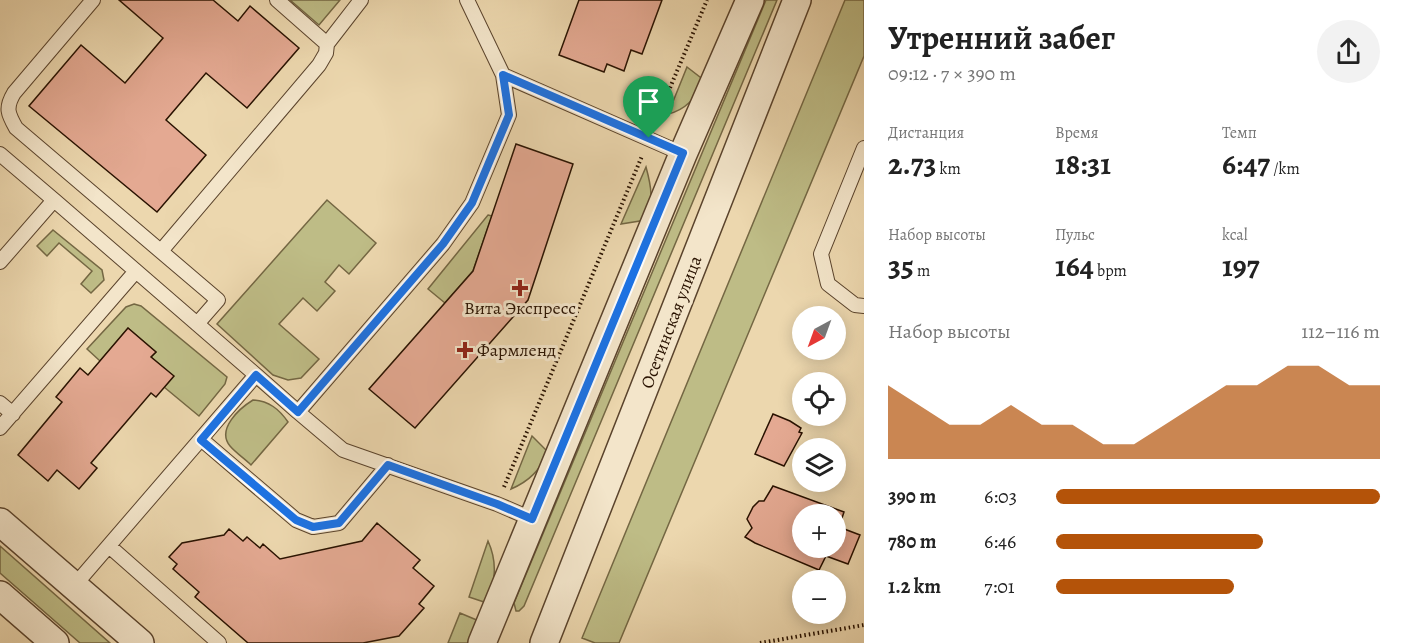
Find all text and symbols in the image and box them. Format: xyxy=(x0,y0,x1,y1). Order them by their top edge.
text: Утренний забег xyxy=(888,15,1115,60)
button: share xyxy=(1317,20,1380,83)
text: 09:12 · 7 × 390 m xyxy=(888,60,1016,87)
pin xyxy=(623,76,674,138)
icon: arrive xyxy=(632,85,665,118)
text: Дистанция xyxy=(888,122,964,144)
text: Время xyxy=(1055,122,1099,144)
text: Темп xyxy=(1222,122,1257,144)
text: 2.73 xyxy=(888,144,936,184)
text: 18:31 xyxy=(1055,144,1111,184)
text: 6:47 xyxy=(1222,144,1270,184)
text: km xyxy=(936,158,961,180)
text: /km xyxy=(1270,158,1300,180)
text: Набор высоты xyxy=(888,224,986,246)
text: Пульс xyxy=(1055,224,1095,246)
text: kcal xyxy=(1222,224,1248,246)
text: 35 xyxy=(888,246,914,286)
text: 164 xyxy=(1055,246,1094,286)
text: 197 xyxy=(1222,246,1259,286)
street label: Осетинская улица xyxy=(635,251,708,392)
text: m xyxy=(914,260,930,282)
text: bpm xyxy=(1094,260,1127,282)
marker: Вита Экспресс xyxy=(513,281,527,295)
place label: Вита Экспресс xyxy=(464,296,576,320)
north arrow xyxy=(792,306,846,360)
map controls xyxy=(792,306,846,624)
text: Набор высоты xyxy=(888,318,1011,345)
text: 112–116 m xyxy=(1301,318,1380,345)
place label: Фармленд xyxy=(477,338,556,362)
marker: Фармленд xyxy=(458,343,472,357)
button: locate xyxy=(792,372,846,426)
button: layers xyxy=(792,438,846,492)
text: 390 m xyxy=(888,483,936,510)
text: 6:03 xyxy=(984,483,1017,510)
button: + xyxy=(792,504,846,558)
text: 780 m xyxy=(888,528,936,555)
text: 6:46 xyxy=(984,528,1016,555)
button: − xyxy=(792,570,846,624)
text: 1.2 km xyxy=(888,573,941,600)
text: 7:01 xyxy=(984,573,1015,600)

